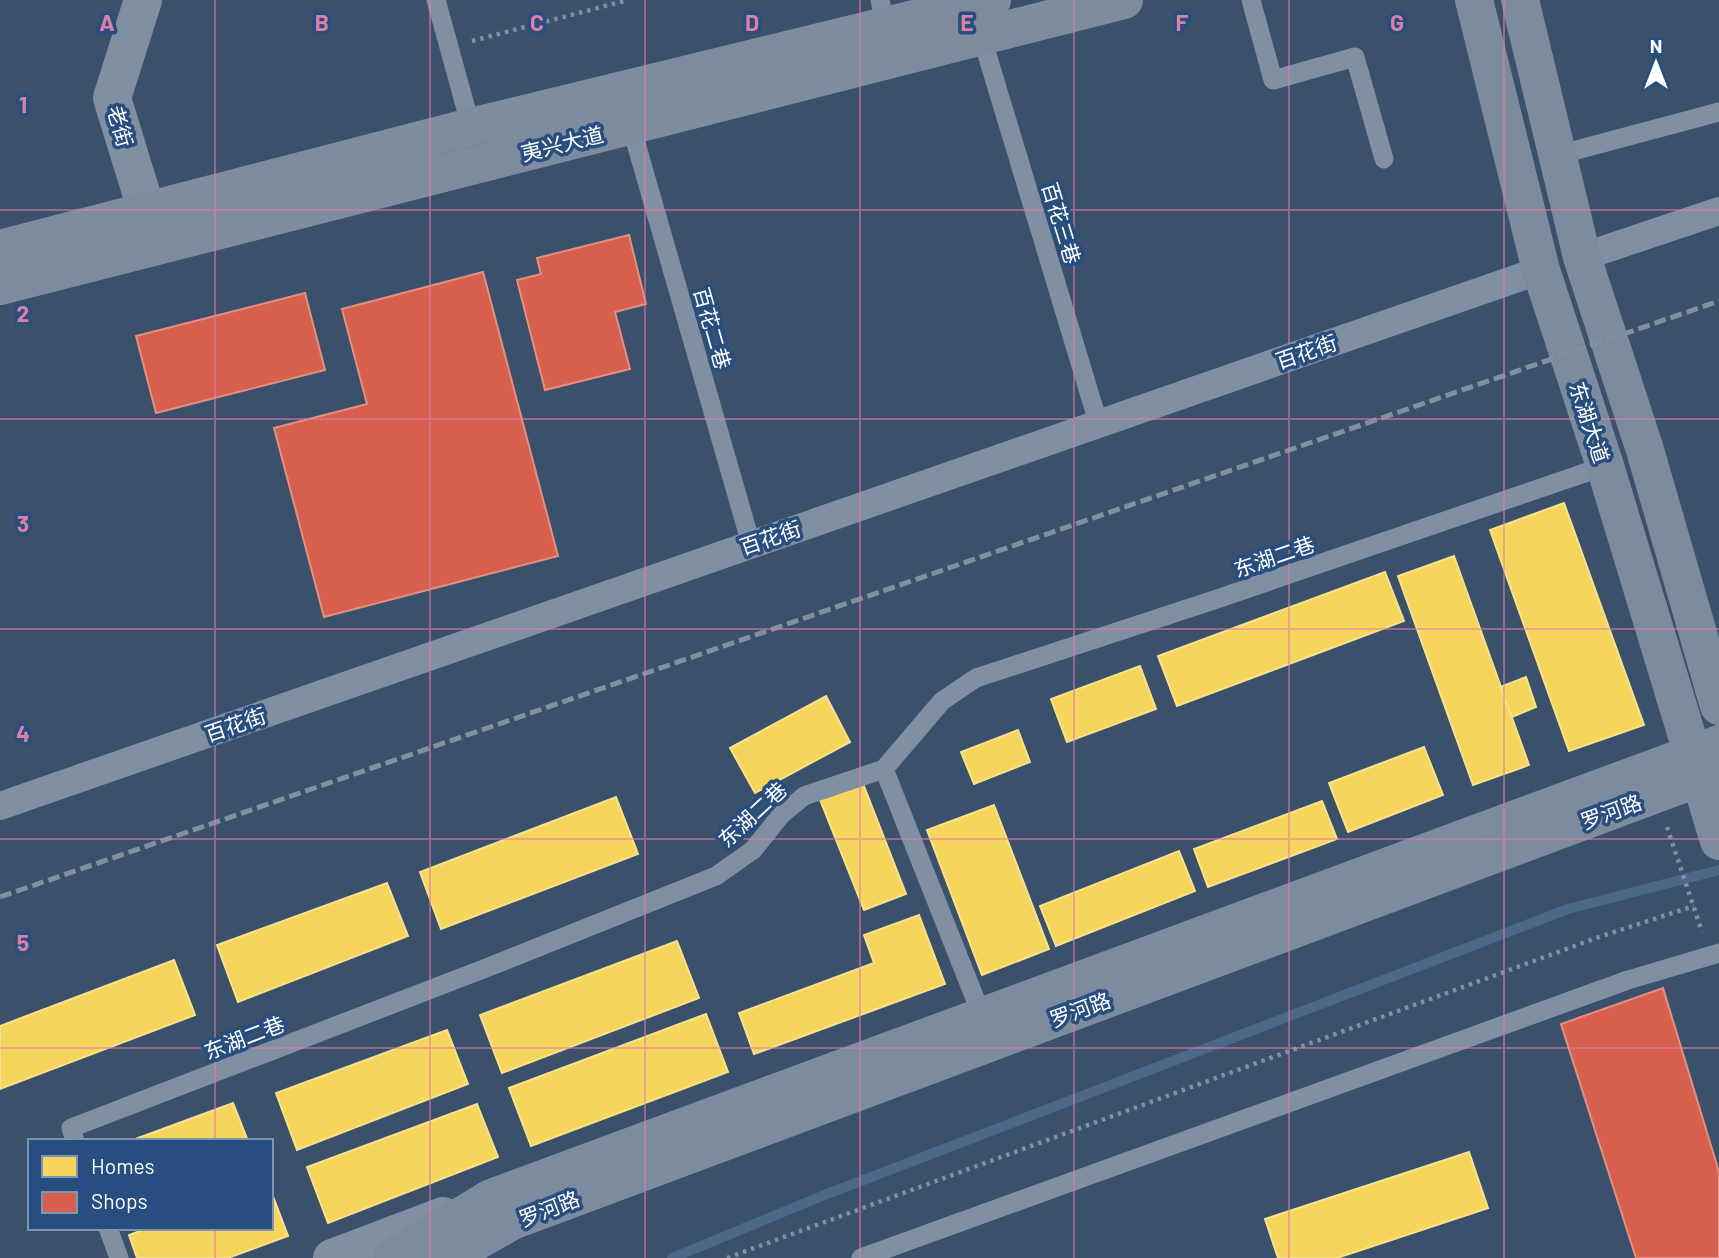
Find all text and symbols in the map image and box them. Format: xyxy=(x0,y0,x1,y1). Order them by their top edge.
text: A xyxy=(99,8,115,36)
text: B xyxy=(315,8,329,36)
text: C xyxy=(530,8,544,36)
text: D xyxy=(745,8,759,36)
text: E xyxy=(960,8,974,36)
text: F xyxy=(1176,8,1189,36)
text: G xyxy=(1390,8,1404,36)
north arrow xyxy=(1621,28,1691,98)
text: N xyxy=(1650,34,1662,57)
text: 1 xyxy=(19,90,27,118)
street label: 老街 xyxy=(103,102,139,150)
street label: 夷兴大道 xyxy=(518,121,606,165)
street label: 百花三巷 xyxy=(1038,179,1086,267)
street label: 百花二巷 xyxy=(689,284,737,372)
text: 2 xyxy=(17,299,29,327)
street label: 百花街 xyxy=(1272,329,1340,373)
street label: 东湖大道 xyxy=(1565,378,1615,466)
text: 3 xyxy=(17,509,29,537)
street label: 百花街 xyxy=(736,515,804,559)
street label: 东湖二巷 xyxy=(1230,531,1318,581)
street label: 百花街 xyxy=(201,702,269,746)
text: 4 xyxy=(16,719,30,747)
street label: 东湖二巷 xyxy=(713,776,791,852)
street label: 罗河路 xyxy=(1577,788,1645,834)
text: 5 xyxy=(17,928,29,956)
street label: 罗河路 xyxy=(1046,986,1114,1032)
street label: 东湖二巷 xyxy=(200,1010,288,1064)
legend xyxy=(28,1139,273,1230)
text: Homes xyxy=(91,1153,155,1178)
street label: 罗河路 xyxy=(515,1185,583,1231)
text: Shops xyxy=(91,1188,148,1213)

